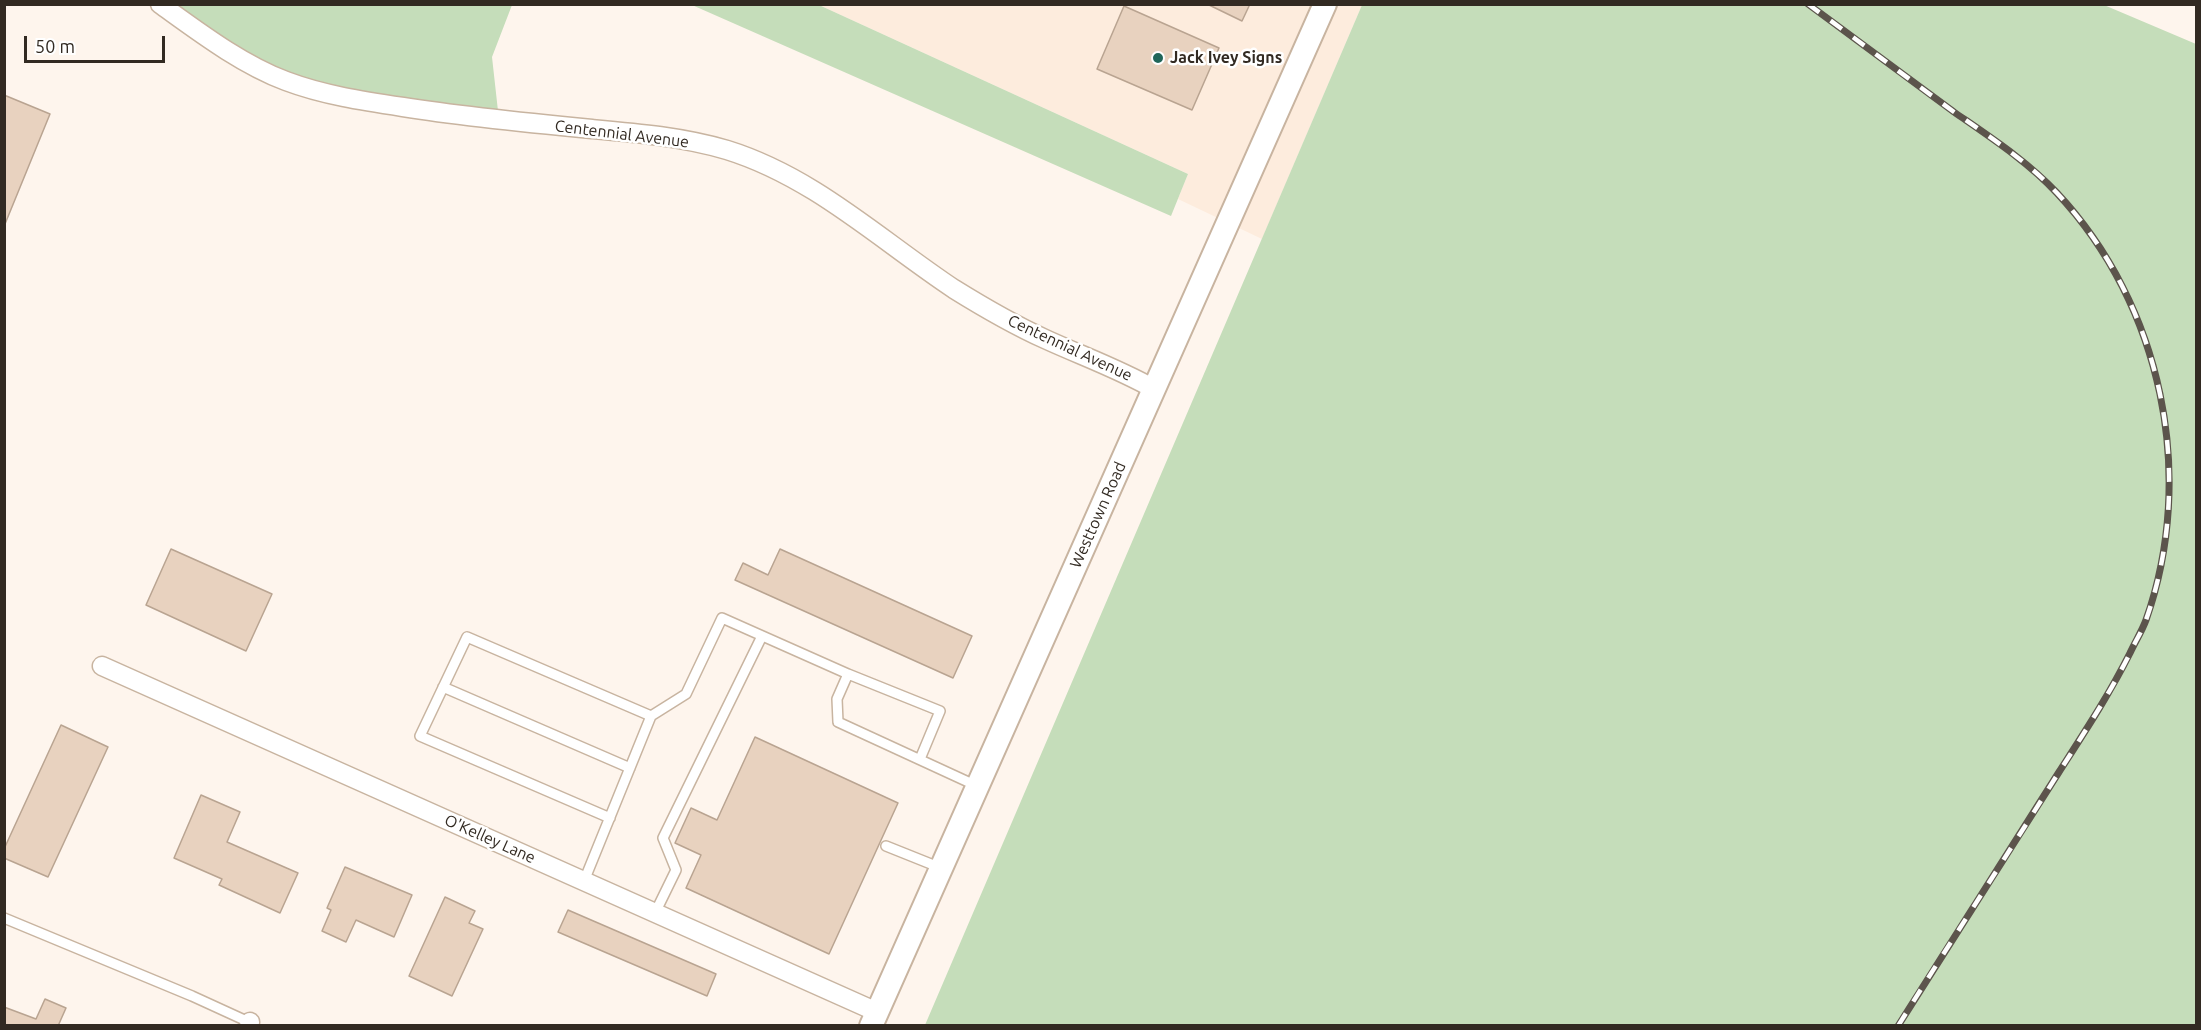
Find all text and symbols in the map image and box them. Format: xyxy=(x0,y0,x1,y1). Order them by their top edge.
scale bar xyxy=(27,24,168,62)
text: 50 m xyxy=(35,36,75,56)
place label: Jack Ivey Signs xyxy=(1170,48,1282,68)
marker: Jack Ivey Signs xyxy=(1151,51,1165,65)
street label: Centennial Avenue xyxy=(554,116,690,152)
street label: Centennial Avenue xyxy=(1005,311,1135,385)
street label: Westtown Road xyxy=(1066,459,1130,571)
street label: O'Kelley Lane xyxy=(442,810,538,868)

